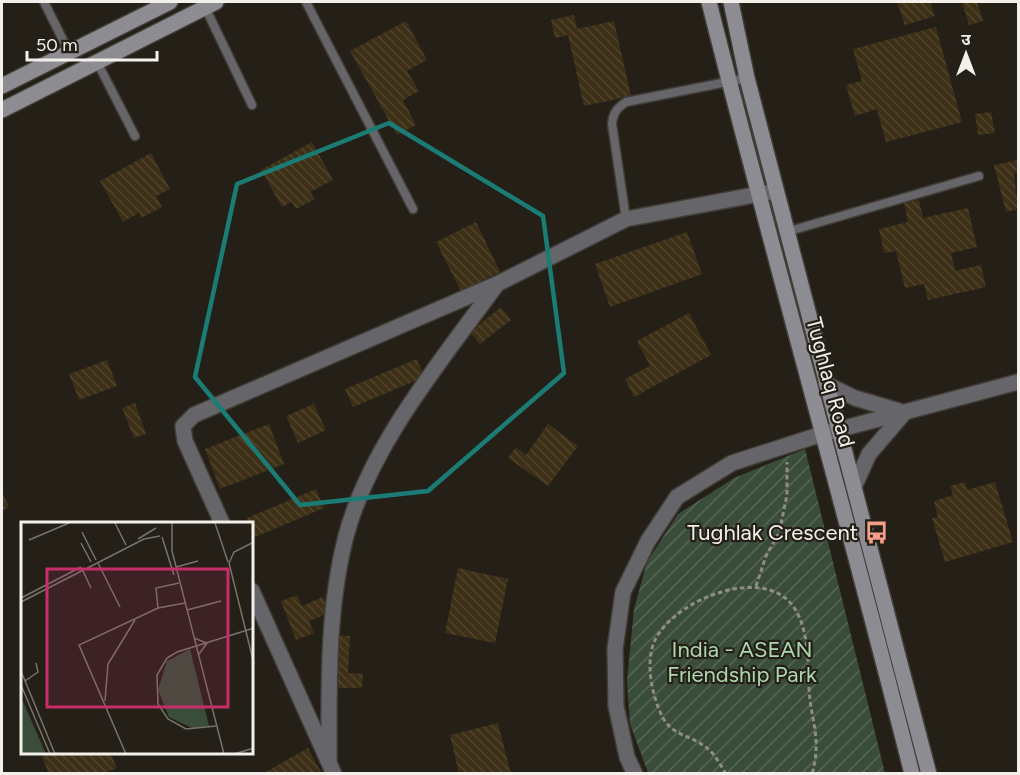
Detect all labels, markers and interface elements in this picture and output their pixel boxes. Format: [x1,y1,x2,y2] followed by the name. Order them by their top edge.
[27,24,158,62] scale bar
[936,24,996,84] north arrow
[961,30,971,49] text: उ
[36,34,78,56] text: 50 m
[800,314,861,450] street label: Tughlaq Road
[687,519,858,546] place label: Tughlak Crescent
[863,519,889,545] bus stop icon: Tughlak Crescent
[21,522,254,754] inset map
[667,636,817,688] park label: India - ASEAN Friendship Park

